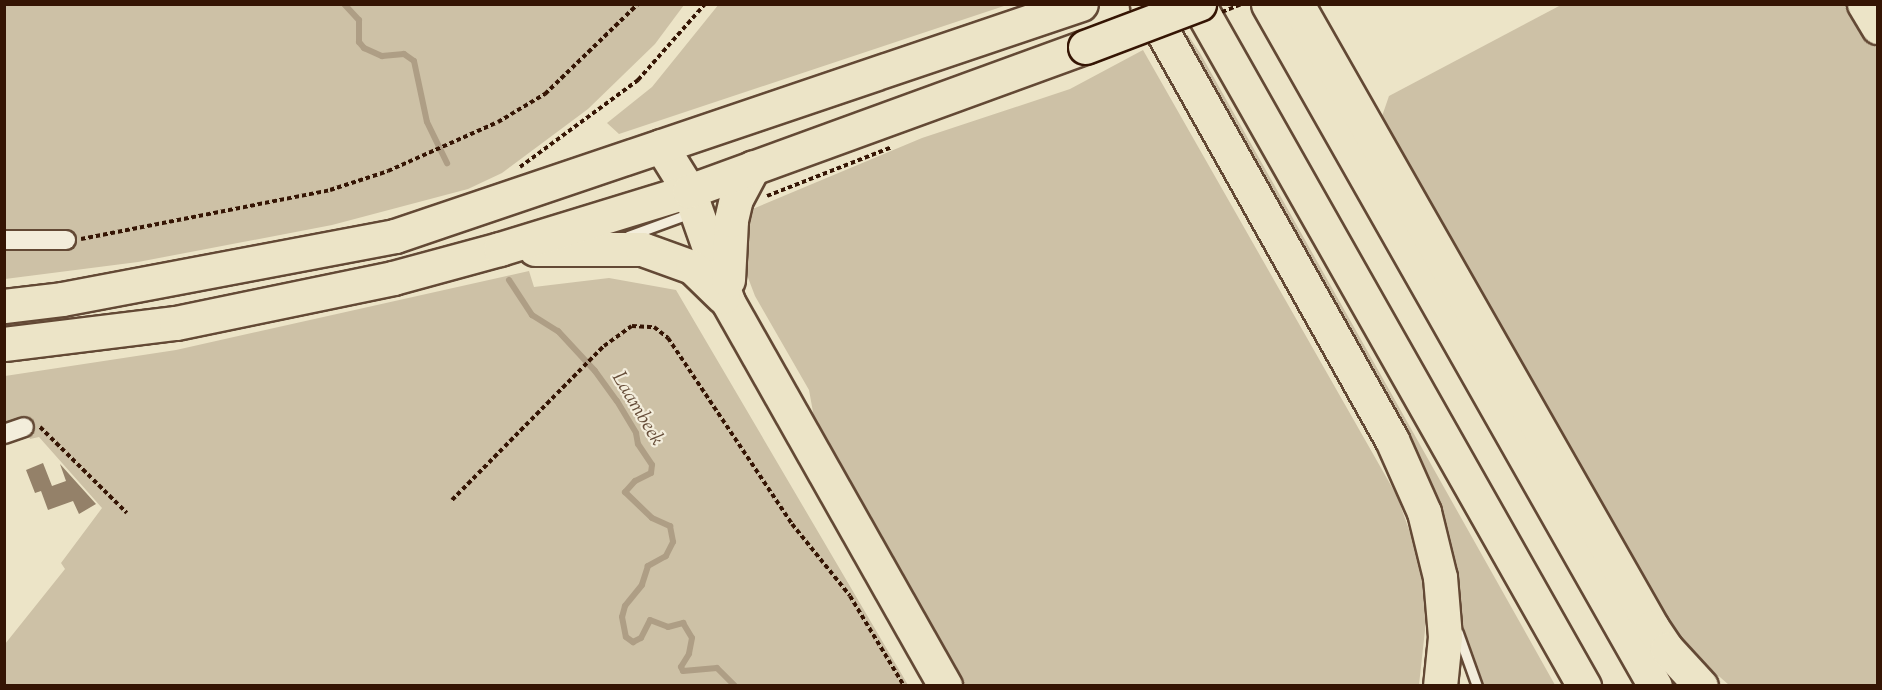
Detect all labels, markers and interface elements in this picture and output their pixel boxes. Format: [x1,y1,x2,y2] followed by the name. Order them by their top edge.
[606,368,668,450] water label: Laambeek

